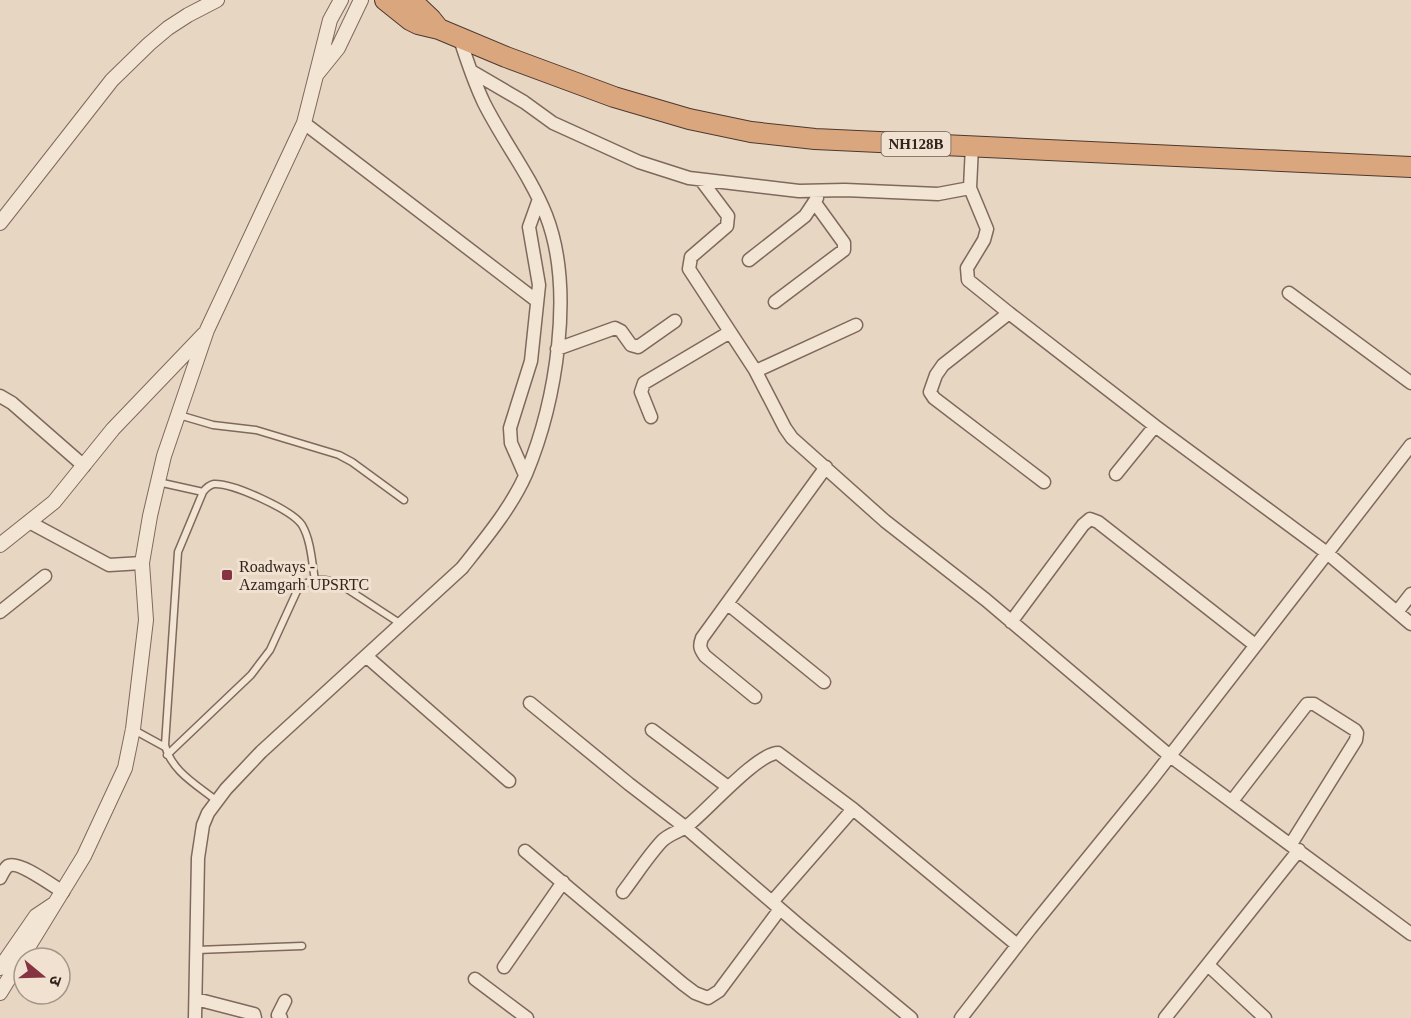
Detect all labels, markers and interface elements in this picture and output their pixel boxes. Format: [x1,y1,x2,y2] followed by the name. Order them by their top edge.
[882,132,950,156] road number: NH128B
[239,558,369,594] place label: Roadways - Azamgarh UPSRTC
[220,568,234,582] marker: Roadways - Azamgarh UPSRTC
[12,946,72,1006] north arrow
[46,974,65,989] text: उ

